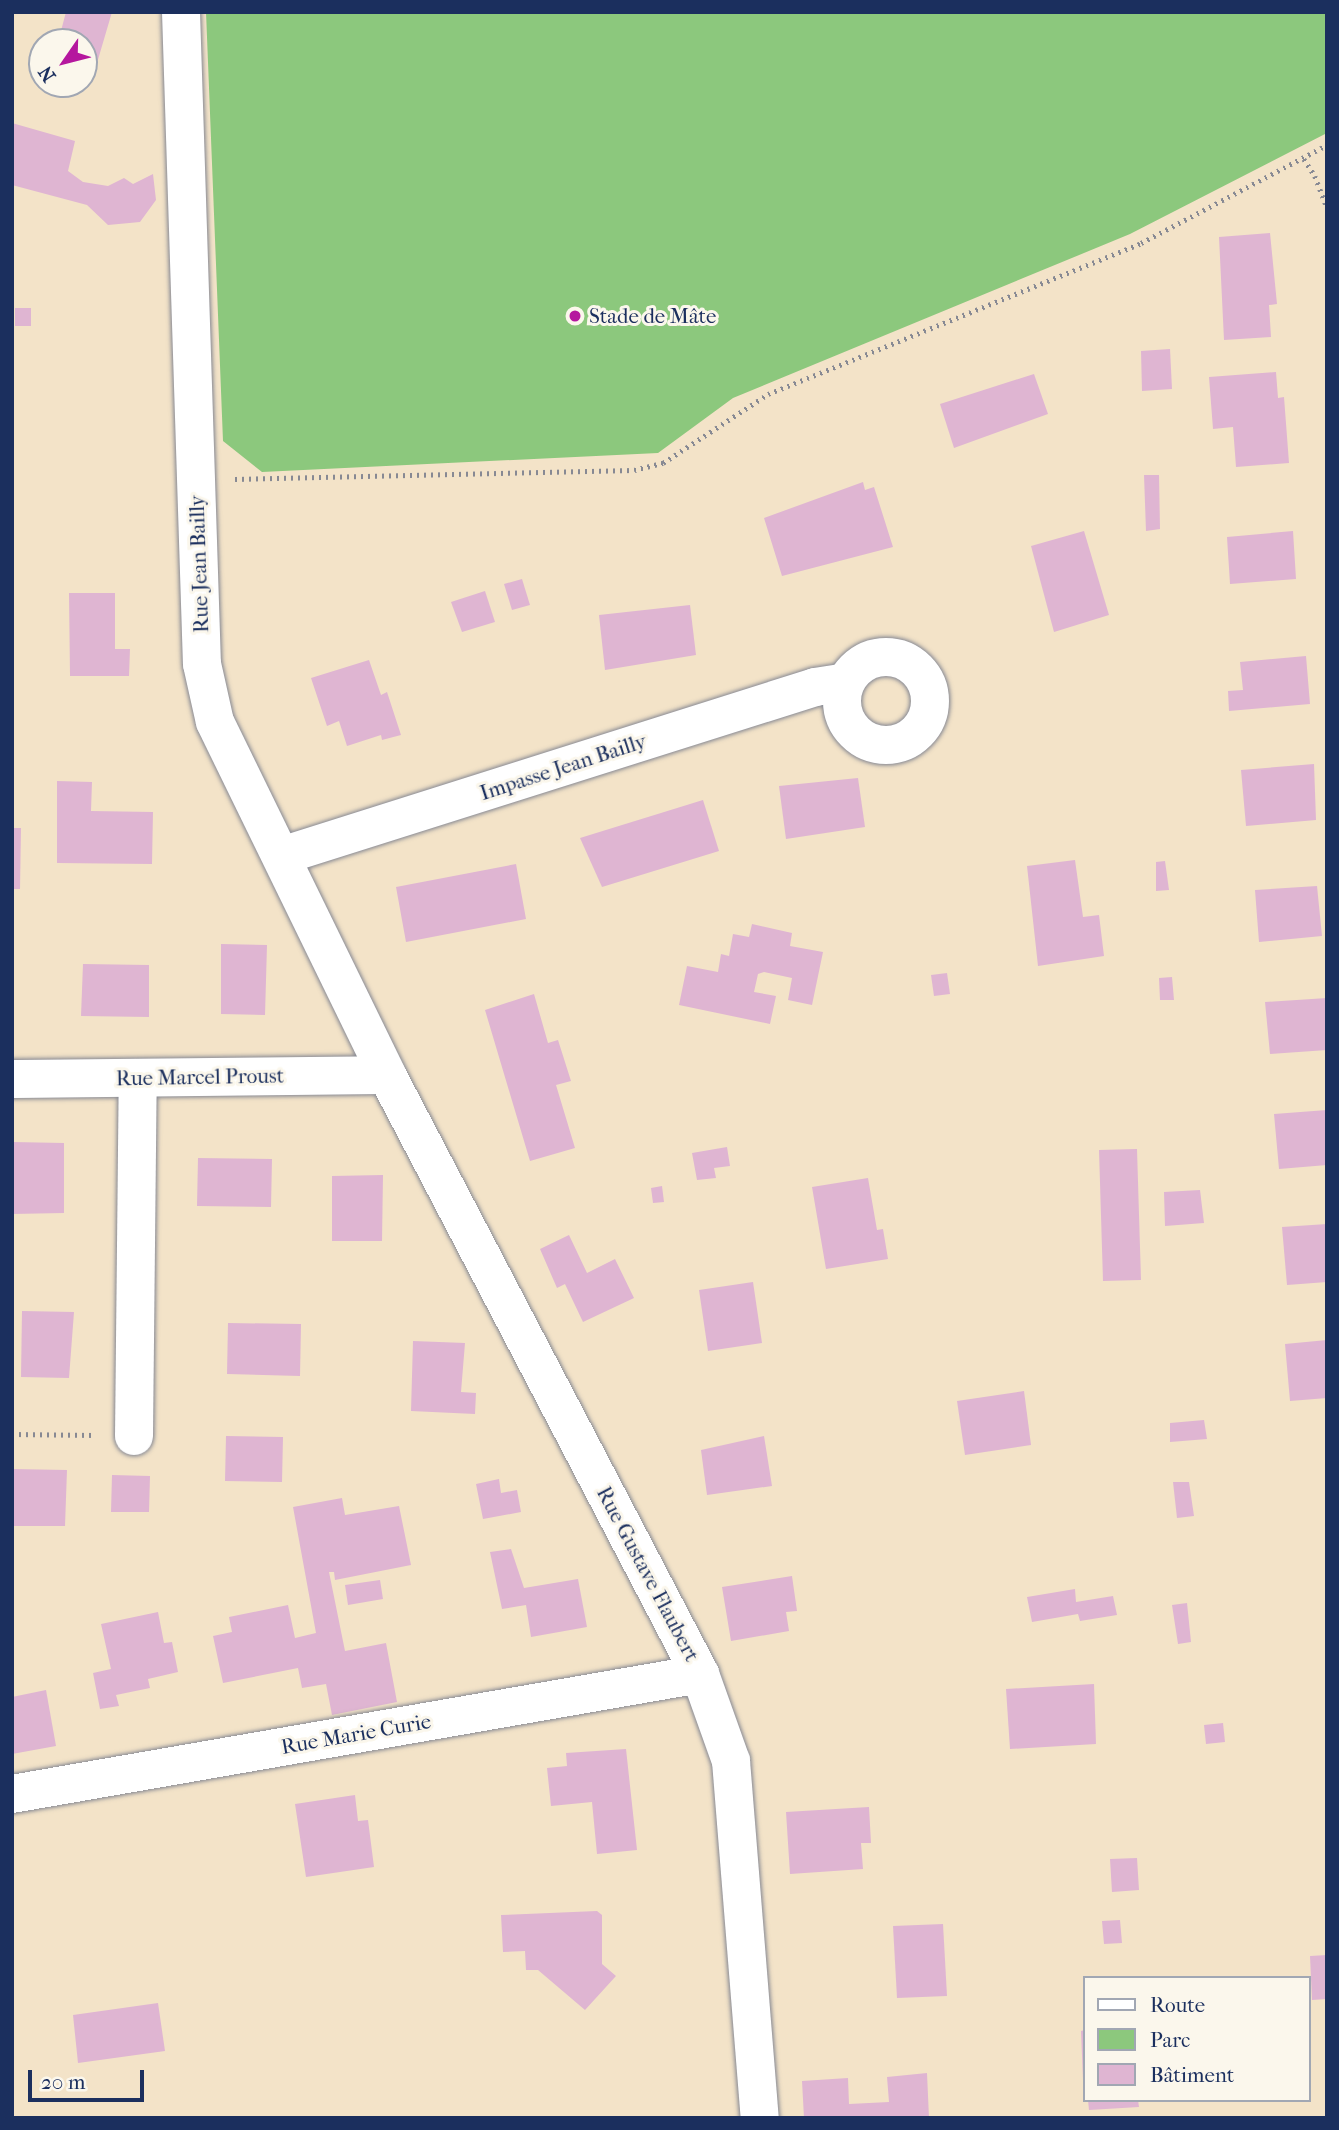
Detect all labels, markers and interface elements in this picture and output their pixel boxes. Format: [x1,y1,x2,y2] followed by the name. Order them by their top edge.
[28,28,98,98] north arrow
[34,62,61,86] text: N
[589,303,717,329] place label: Stade de Mâte
[567,308,583,324] marker: Stade de Mâte
[184,495,214,633] street label: Rue Jean Bailly
[477,728,649,806] street label: Impasse Jean Bailly
[116,1063,284,1091] street label: Rue Marcel Proust
[591,1482,705,1666] street label: Rue Gustave Flaubert
[279,1708,433,1760] street label: Rue Marie Curie
[1084,1976,1311,2102] legend
[1150,1993,1205,2017] text: Route
[1150,2028,1190,2052] text: Parc
[32,2056,147,2100] scale bar
[1150,2063,1234,2087] text: Bâtiment
[41,2070,85,2094] text: 20 m

